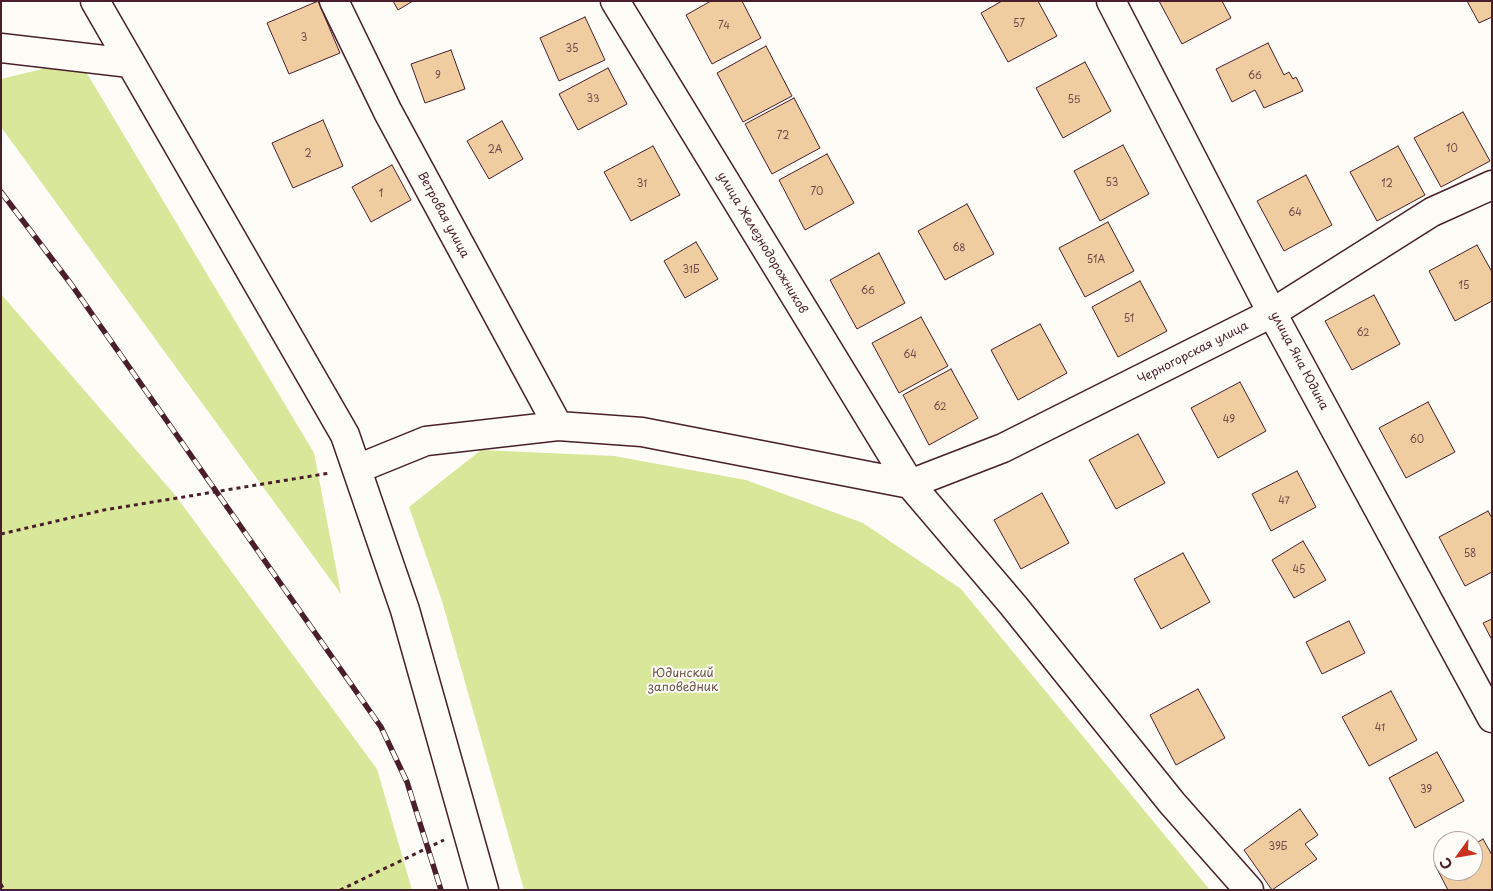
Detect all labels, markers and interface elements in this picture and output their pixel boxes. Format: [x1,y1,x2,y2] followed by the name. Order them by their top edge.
[1013,18,1025,30] house number: 57
[718,20,730,32] house number: 74
[301,32,307,44] house number: 3
[566,43,578,55] house number: 35
[435,70,441,82] house number: 9
[1248,70,1262,82] house number: 66
[586,93,600,105] house number: 33
[1068,94,1080,106] house number: 55
[777,130,789,142] house number: 72
[1446,143,1458,155] house number: 10
[488,144,502,156] house number: 2А
[304,148,312,160] house number: 2
[414,169,472,261] street label: Ветровая улица
[714,170,810,316] street label: улица Железнодорожников
[1106,177,1118,189] house number: 53
[637,178,647,190] house number: 31
[1381,178,1393,190] house number: 12
[811,186,823,198] house number: 70
[379,188,383,200] house number: 1
[1288,207,1302,219] house number: 64
[952,242,966,254] house number: 68
[1087,254,1105,266] house number: 51А
[683,264,699,276] house number: 31Б
[1459,280,1469,292] house number: 15
[861,285,875,297] house number: 66
[1267,309,1331,413] street label: улица Яна Юдина
[1124,313,1134,325] house number: 51
[1135,319,1251,387] street label: Черногорская улица
[1356,327,1370,339] house number: 62
[903,349,917,361] house number: 64
[933,401,947,413] house number: 62
[1223,414,1235,426] house number: 49
[1410,434,1424,446] house number: 60
[1278,495,1290,507] house number: 47
[1464,548,1476,560] house number: 58
[1293,564,1305,576] house number: 45
[648,667,718,695] park label: Юдинский заповедник
[1375,722,1385,734] house number: 41
[1420,784,1432,796] house number: 39
[1433,831,1483,881] north arrow
[1269,841,1287,853] house number: 39Б
[1434,854,1457,874] text: С

